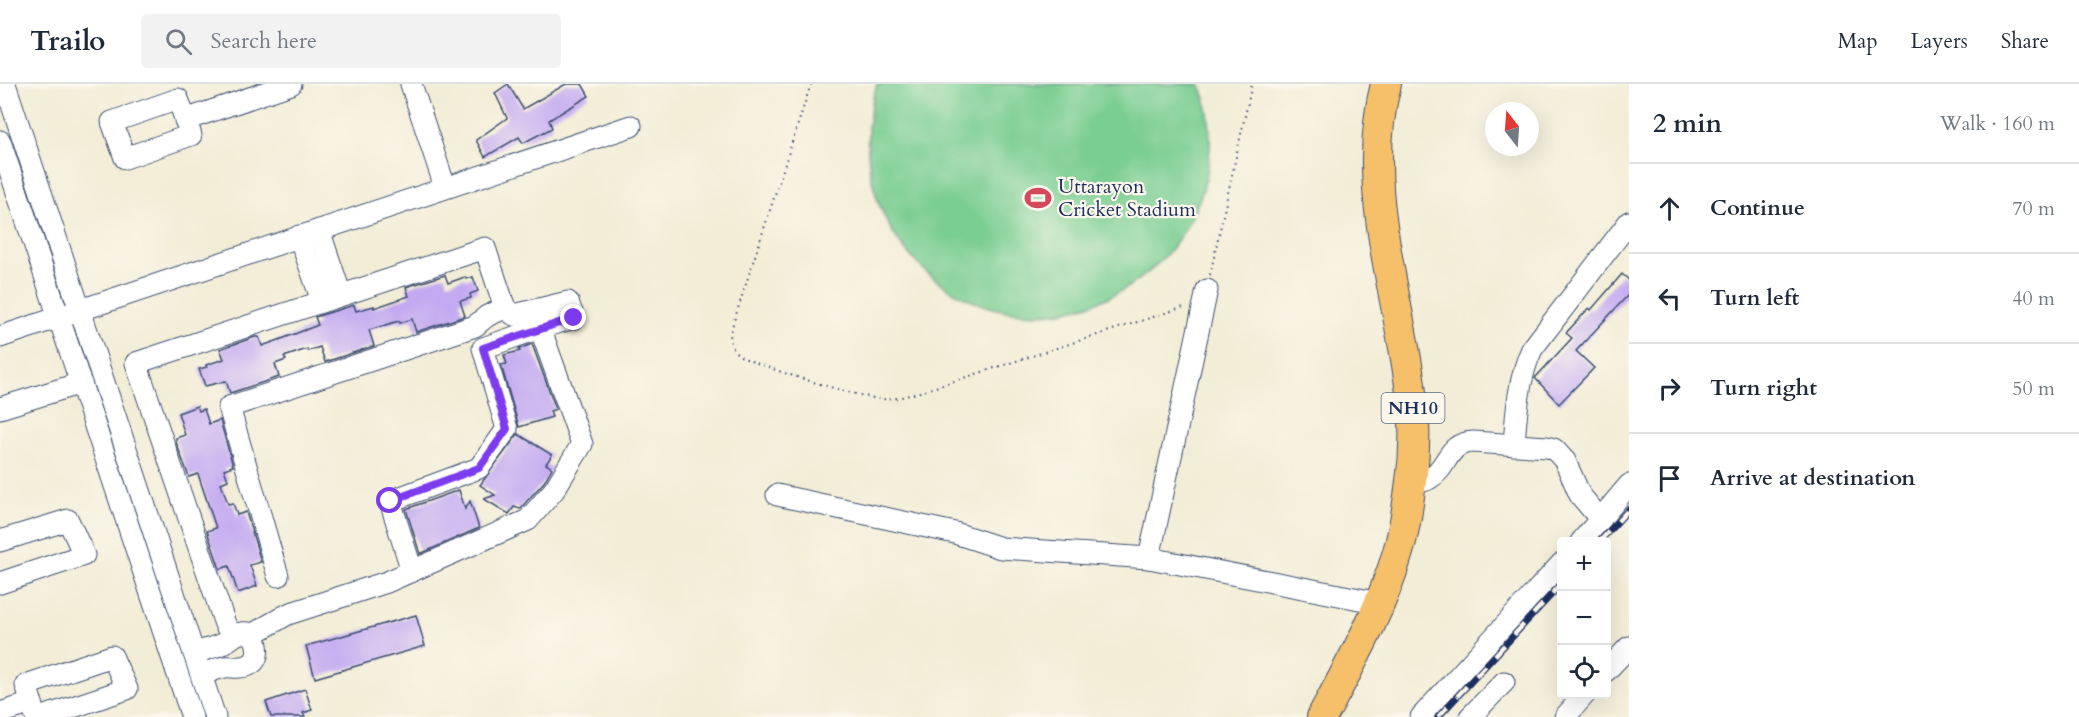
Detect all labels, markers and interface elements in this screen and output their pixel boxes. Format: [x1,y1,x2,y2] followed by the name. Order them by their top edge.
[141,14,561,68] search box
[30,22,105,60] text: Trailo
[162,25,195,58] icon: search
[210,26,317,56] text: Search here
[1838,27,1878,56] text: Map
[1911,27,1968,56] text: Layers
[2001,27,2049,56] text: Share
[1485,102,1539,156] north arrow
[1653,106,1722,141] text: 2 min
[1940,110,2055,137] text: Walk · 160 m
[1058,173,1196,223] place label: Uttarayon Cricket Stadium
[1023,183,1053,213] sports icon: Uttarayon Cricket Stadium
[1653,192,1686,225] icon: ahead
[1710,193,1805,223] text: Continue
[2012,195,2055,222] text: 70 m
[1653,282,1686,315] icon: left
[1710,283,1799,313] text: Turn left
[2012,285,2055,312] text: 40 m
[560,304,586,330] route end
[1653,372,1686,405] icon: right
[1710,373,1817,403] text: Turn right
[2012,375,2055,402] text: 50 m
[1382,393,1444,423] road number: NH10
[1653,462,1686,495] icon: arrive
[1710,463,1915,493] text: Arrive at destination
[376,487,402,513] route start
[1557,537,1611,699] map controls
[1557,537,1611,591] button: +
[1557,591,1611,645] button: −
[1557,645,1611,699] button: locate

